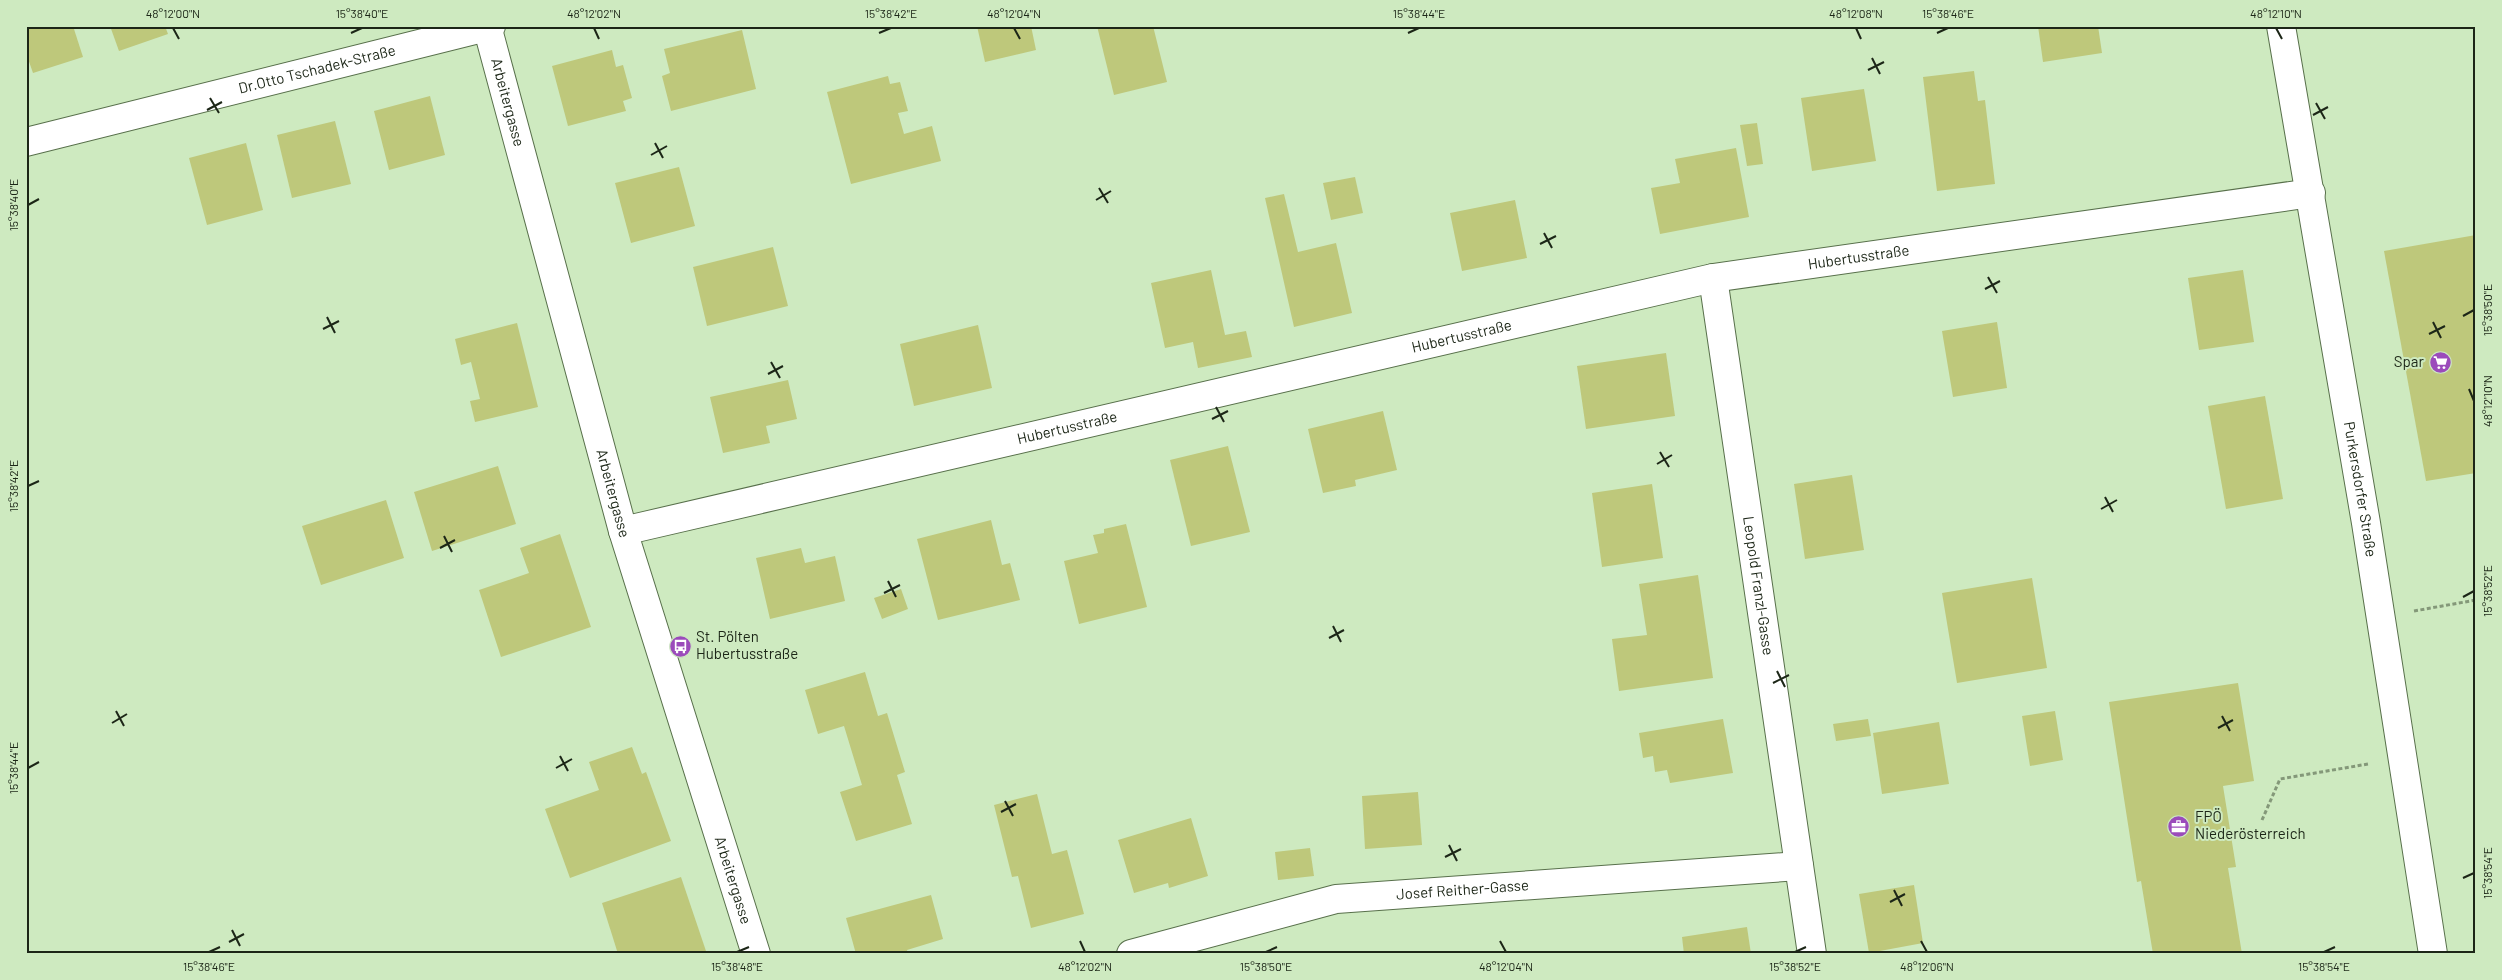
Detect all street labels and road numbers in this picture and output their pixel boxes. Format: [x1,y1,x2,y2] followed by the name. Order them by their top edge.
[236,40,397,97] street label: Dr.Otto Tschadek-Straße
[488,56,529,148] street label: Arbeitergasse
[1807,240,1910,272] street label: Hubertusstraße
[1410,315,1513,356] street label: Hubertusstraße
[1015,407,1119,447] street label: Hubertusstraße
[2341,420,2381,558] street label: Purkersdorfer Straße
[593,447,634,540] street label: Arbeitergasse
[1740,515,1778,656] street label: Leopold Franzl-Gasse
[712,834,756,926] street label: Arbeitergasse
[1395,875,1529,903] street label: Josef Reither-Gasse

